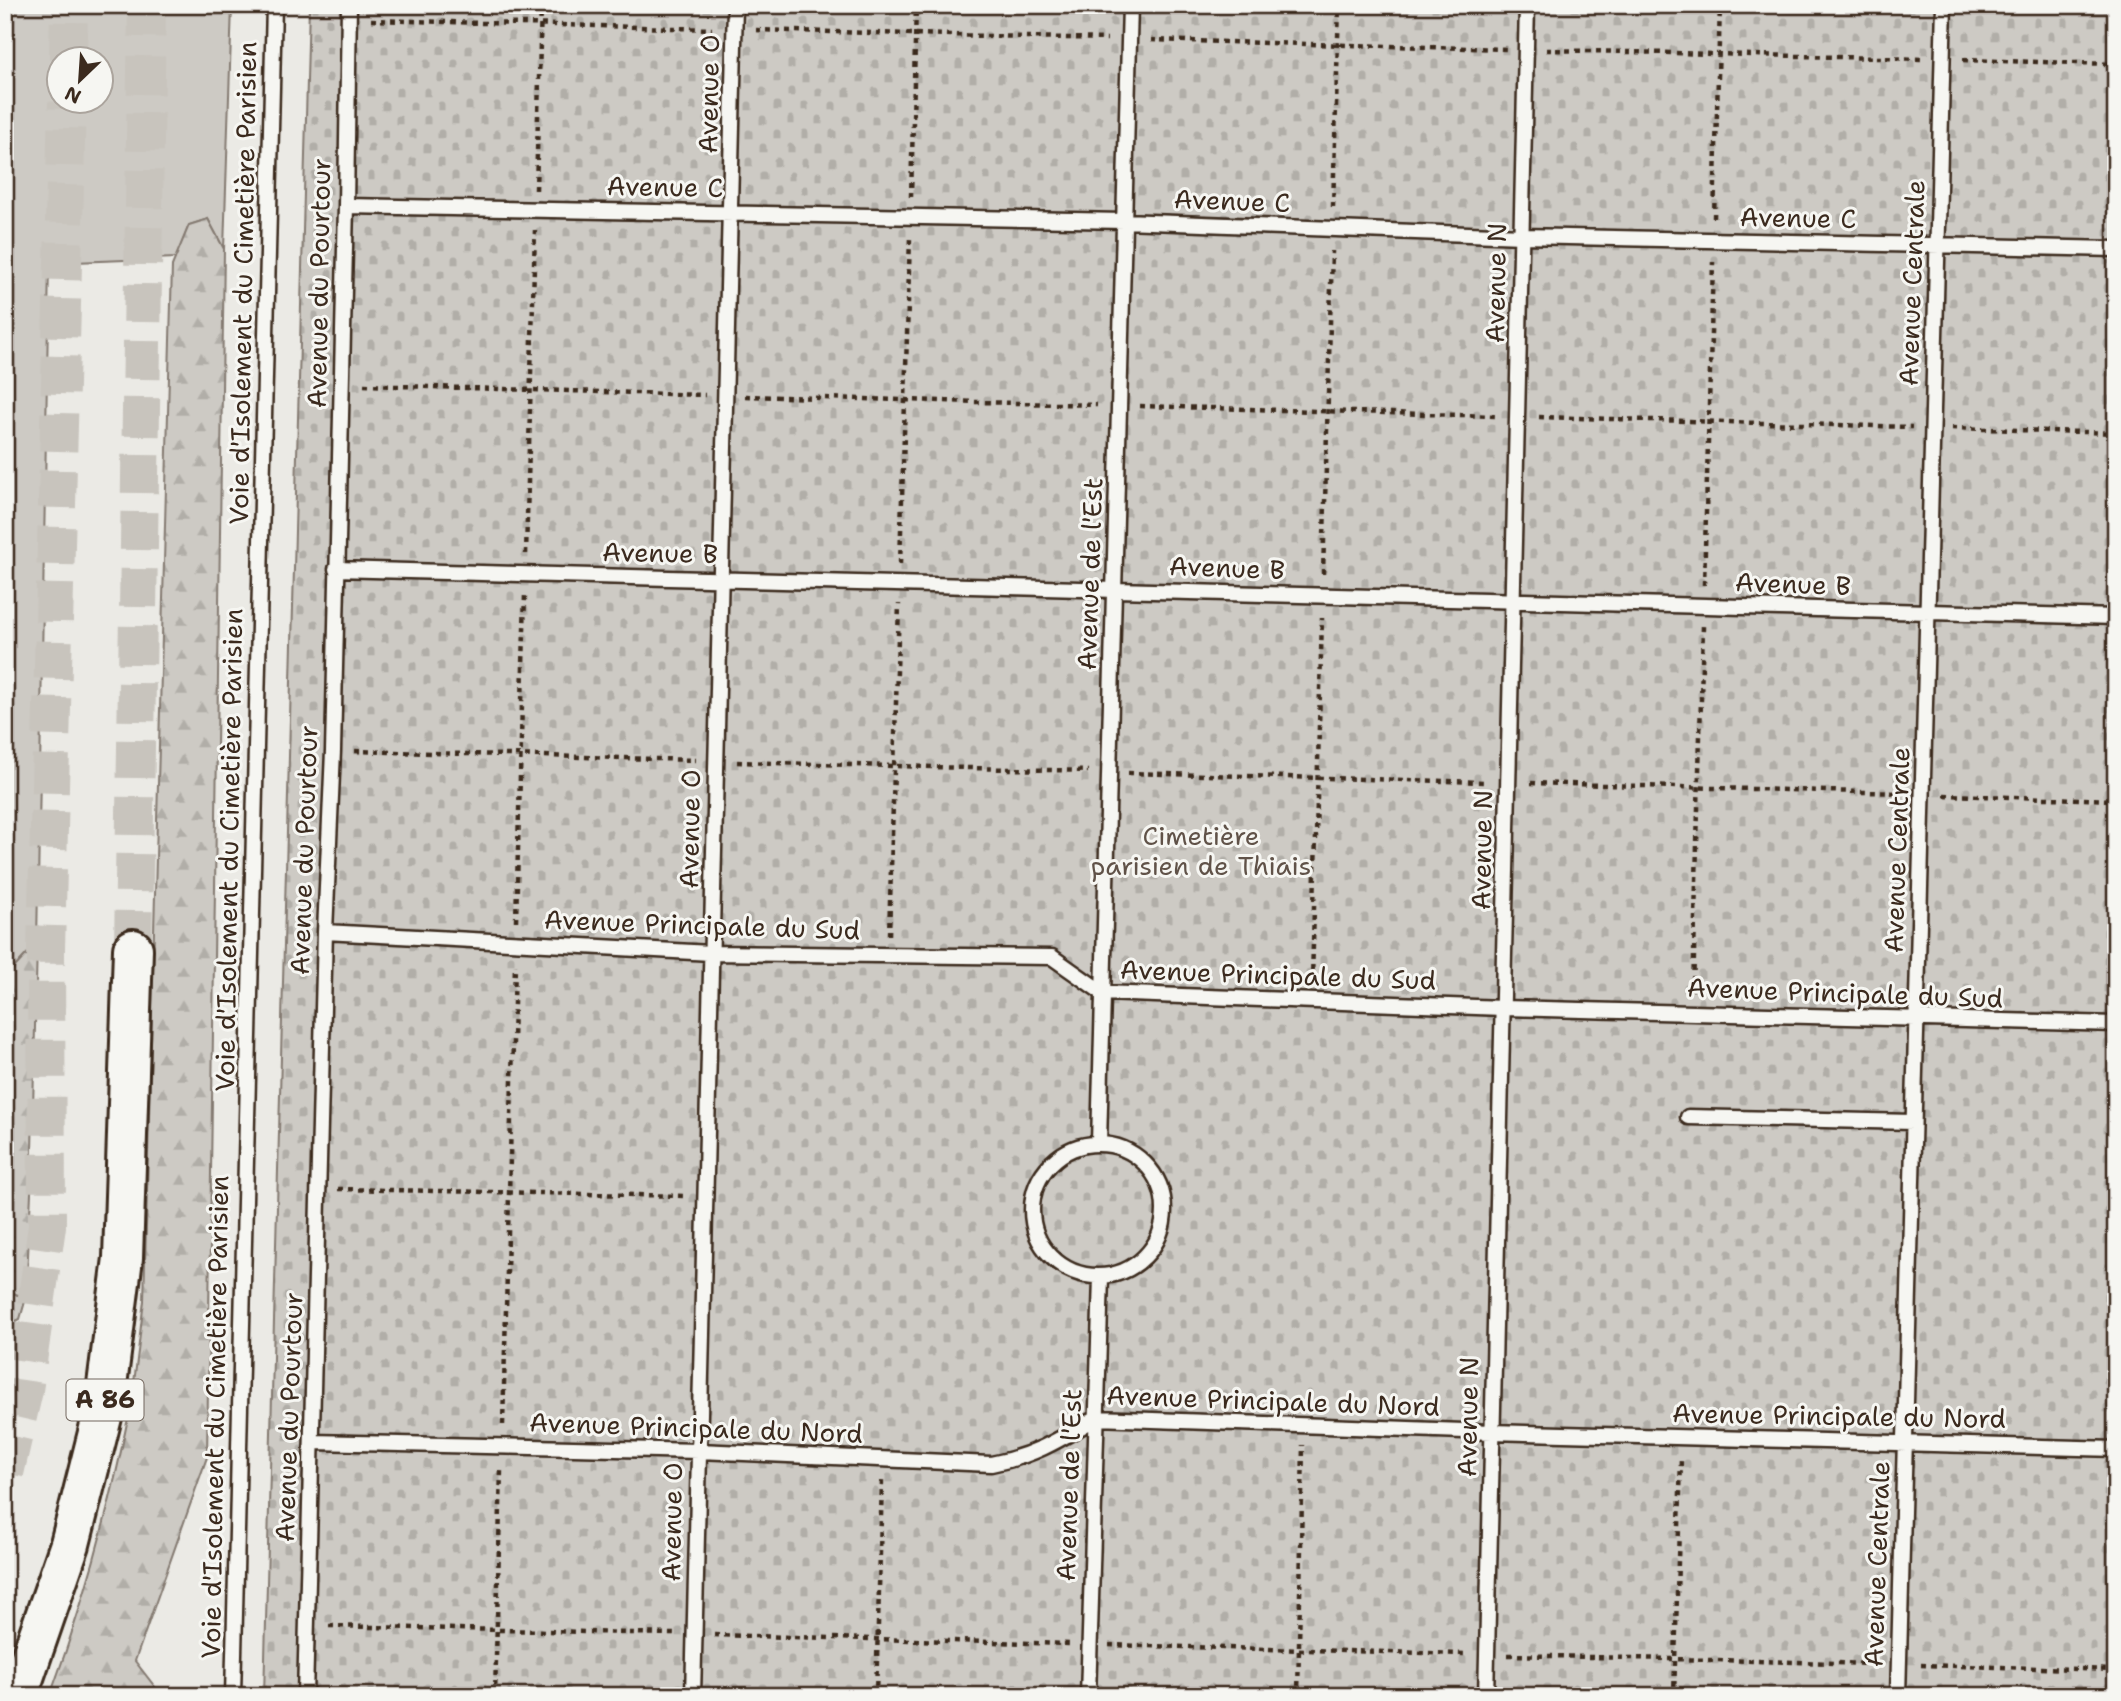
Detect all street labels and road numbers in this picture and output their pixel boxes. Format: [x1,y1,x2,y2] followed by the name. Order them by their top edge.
[690,34,727,154] street label: Avenue O
[221,41,264,525] street label: Voie d'Isolement du Cimetière Parisien
[299,158,338,408] street label: Avenue du Pourtour
[606,168,724,205] street label: Avenue C
[1890,179,1933,387] street label: Avenue Centrale
[1173,181,1291,220] street label: Avenue C
[1739,199,1857,236] street label: Avenue C
[1477,223,1514,343] street label: Avenue N
[1069,477,1110,671] street label: Avenue de l'Est
[602,534,718,571] street label: Avenue B
[1169,548,1286,587] street label: Avenue B
[1735,564,1852,603] street label: Avenue B
[207,608,250,1092] street label: Voie d'Isolement du Cimetière Parisien
[282,724,325,976] street label: Avenue du Pourtour
[1875,746,1918,954] street label: Avenue Centrale
[671,769,708,889] street label: Avenue O
[1463,790,1500,910] street label: Avenue N
[543,901,861,948] street label: Avenue Principale du Sud
[1119,951,1437,998] street label: Avenue Principale du Sud
[1686,969,2004,1016] street label: Avenue Principale du Sud
[193,1175,236,1659] street label: Voie d'Isolement du Cimetière Parisien
[267,1291,310,1543] street label: Avenue du Pourtour
[1449,1357,1486,1477] street label: Avenue N
[1106,1377,1440,1424] street label: Avenue Principale du Nord
[66,1380,144,1420] road number: A 86
[1048,1388,1089,1582] street label: Avenue de l'Est
[1672,1395,2006,1436] street label: Avenue Principale du Nord
[529,1404,863,1451] street label: Avenue Principale du Nord
[1855,1460,1898,1668] street label: Avenue Centrale
[653,1462,690,1582] street label: Avenue O

